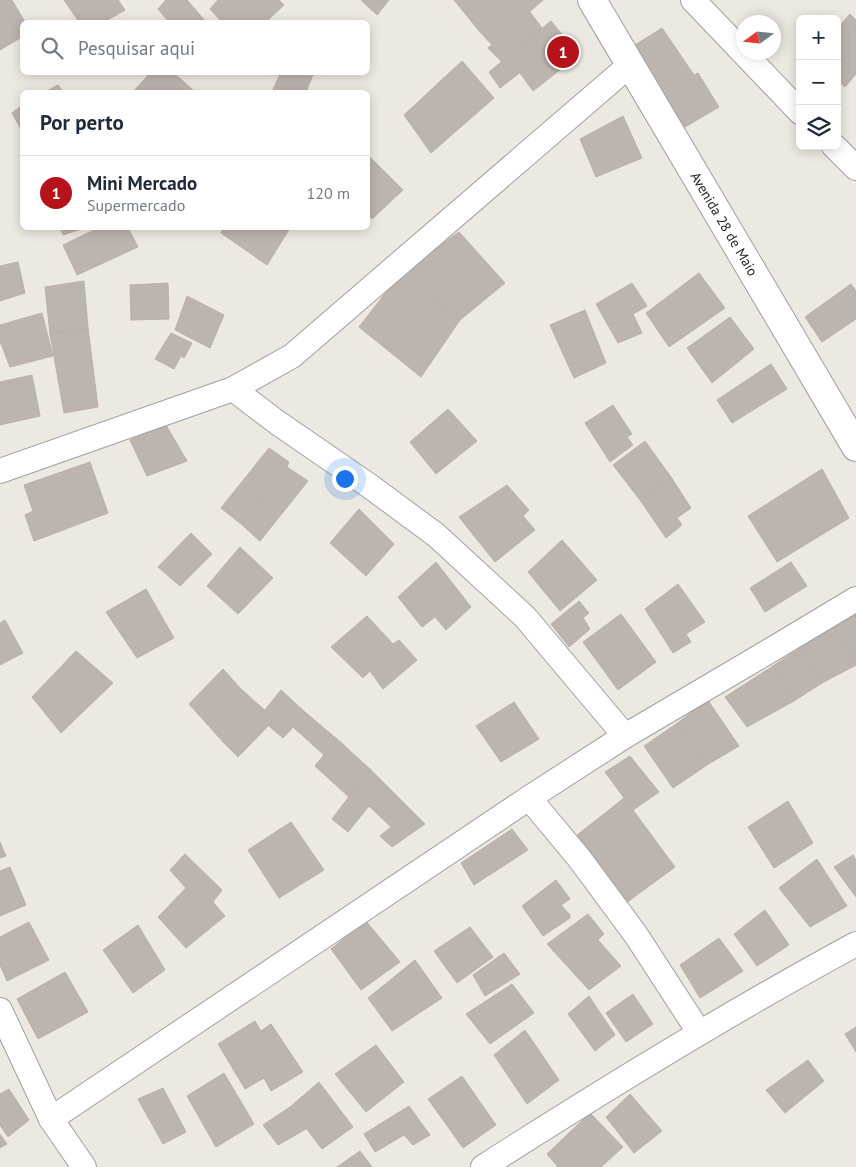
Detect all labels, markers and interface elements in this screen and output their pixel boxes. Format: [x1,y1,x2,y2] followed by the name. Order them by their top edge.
[736,15,781,60] north arrow
[796,15,841,150] map controls
[796,15,841,60] button: +
[20,20,370,75] search box
[547,33,579,71] pin: 1
[38,34,66,62] icon: search
[78,36,195,60] text: Pesquisar aqui
[796,60,841,105] button: −
[796,105,841,150] button: layers
[40,109,124,136] text: Por perto
[686,169,762,279] street label: Avenida 28 de Maio
[87,171,197,195] text: Mini Mercado
[51,183,61,203] text: 1
[307,183,350,203] text: 120 m
[87,195,185,215] text: Supermercado
[332,466,358,492] your location

